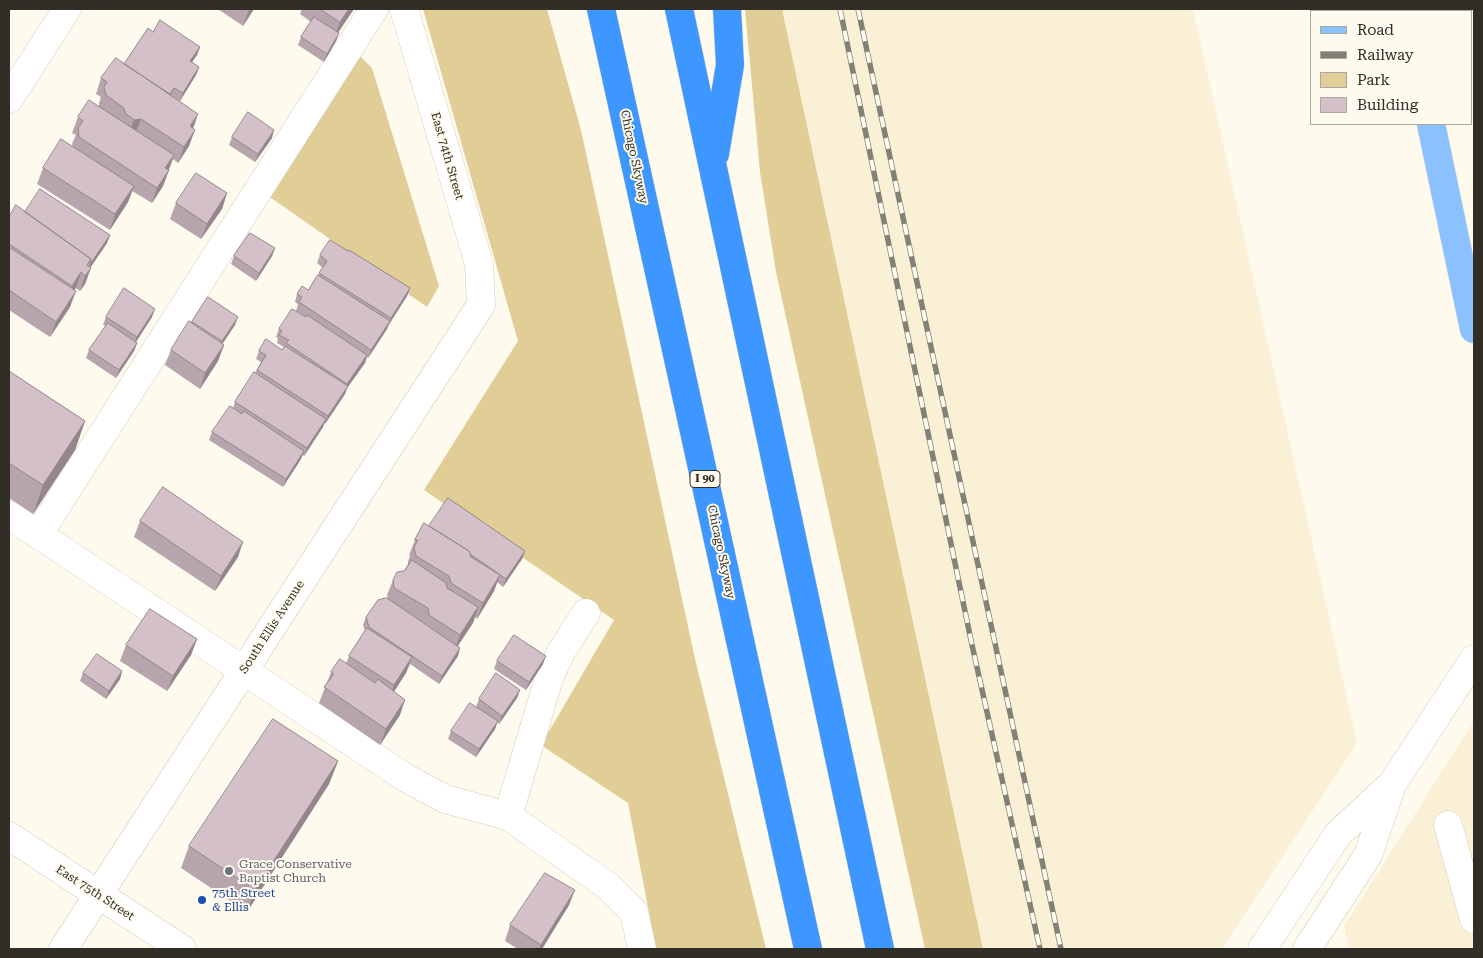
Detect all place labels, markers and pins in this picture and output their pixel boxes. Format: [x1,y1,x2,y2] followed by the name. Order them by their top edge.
[239,857,352,885] place label: Grace Conservative Baptist Church
[223,865,235,877] marker: Grace Conservative Baptist Church
[212,886,275,914] place label: 75th Street & Ellis
[196,894,208,906] marker: 75th Street & Ellis

